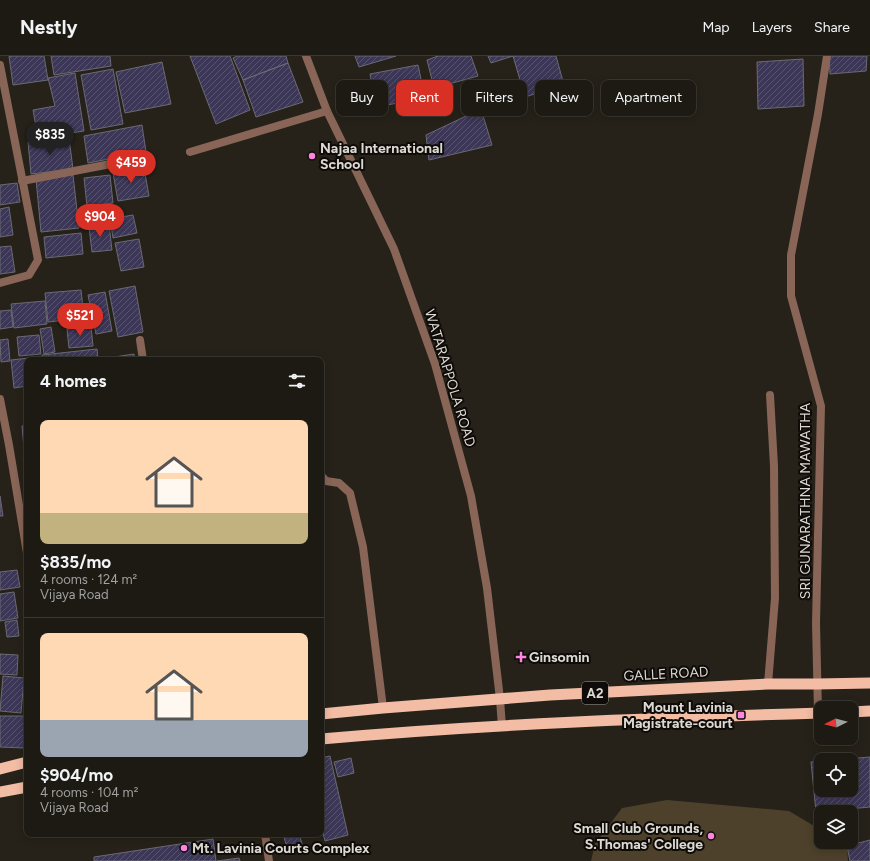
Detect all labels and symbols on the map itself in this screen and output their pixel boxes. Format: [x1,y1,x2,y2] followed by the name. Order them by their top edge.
[26,122,74,156] pin: $835
[320,140,443,173] place label: Najaa International School
[107,150,155,184] pin: $459
[307,151,317,161] marker: Najaa International School
[76,204,124,238] pin: $904
[56,303,104,337] pin: $521
[421,307,479,449] street label: WATARAPPOLA ROAD
[797,402,814,599] street label: SRI GUNARATHNA MAWATHA
[529,649,590,666] place label: Ginsomin
[516,652,526,662] marker: Ginsomin
[623,663,709,685] street label: GALLE ROAD
[582,682,608,704] road number: A2
[623,699,733,732] place label: Mount Lavinia Magistrate-court
[814,701,858,745] north arrow
[736,710,746,720] marker: Mount Lavinia Magistrate-court
[573,820,703,853] place label: Small Club Grounds, S.Thomas' College
[706,831,716,841] marker: Small Club Grounds, S.Thomas' College
[192,840,370,857] place label: Mt. Lavinia Courts Complex
[179,843,189,853] marker: Mt. Lavinia Courts Complex

